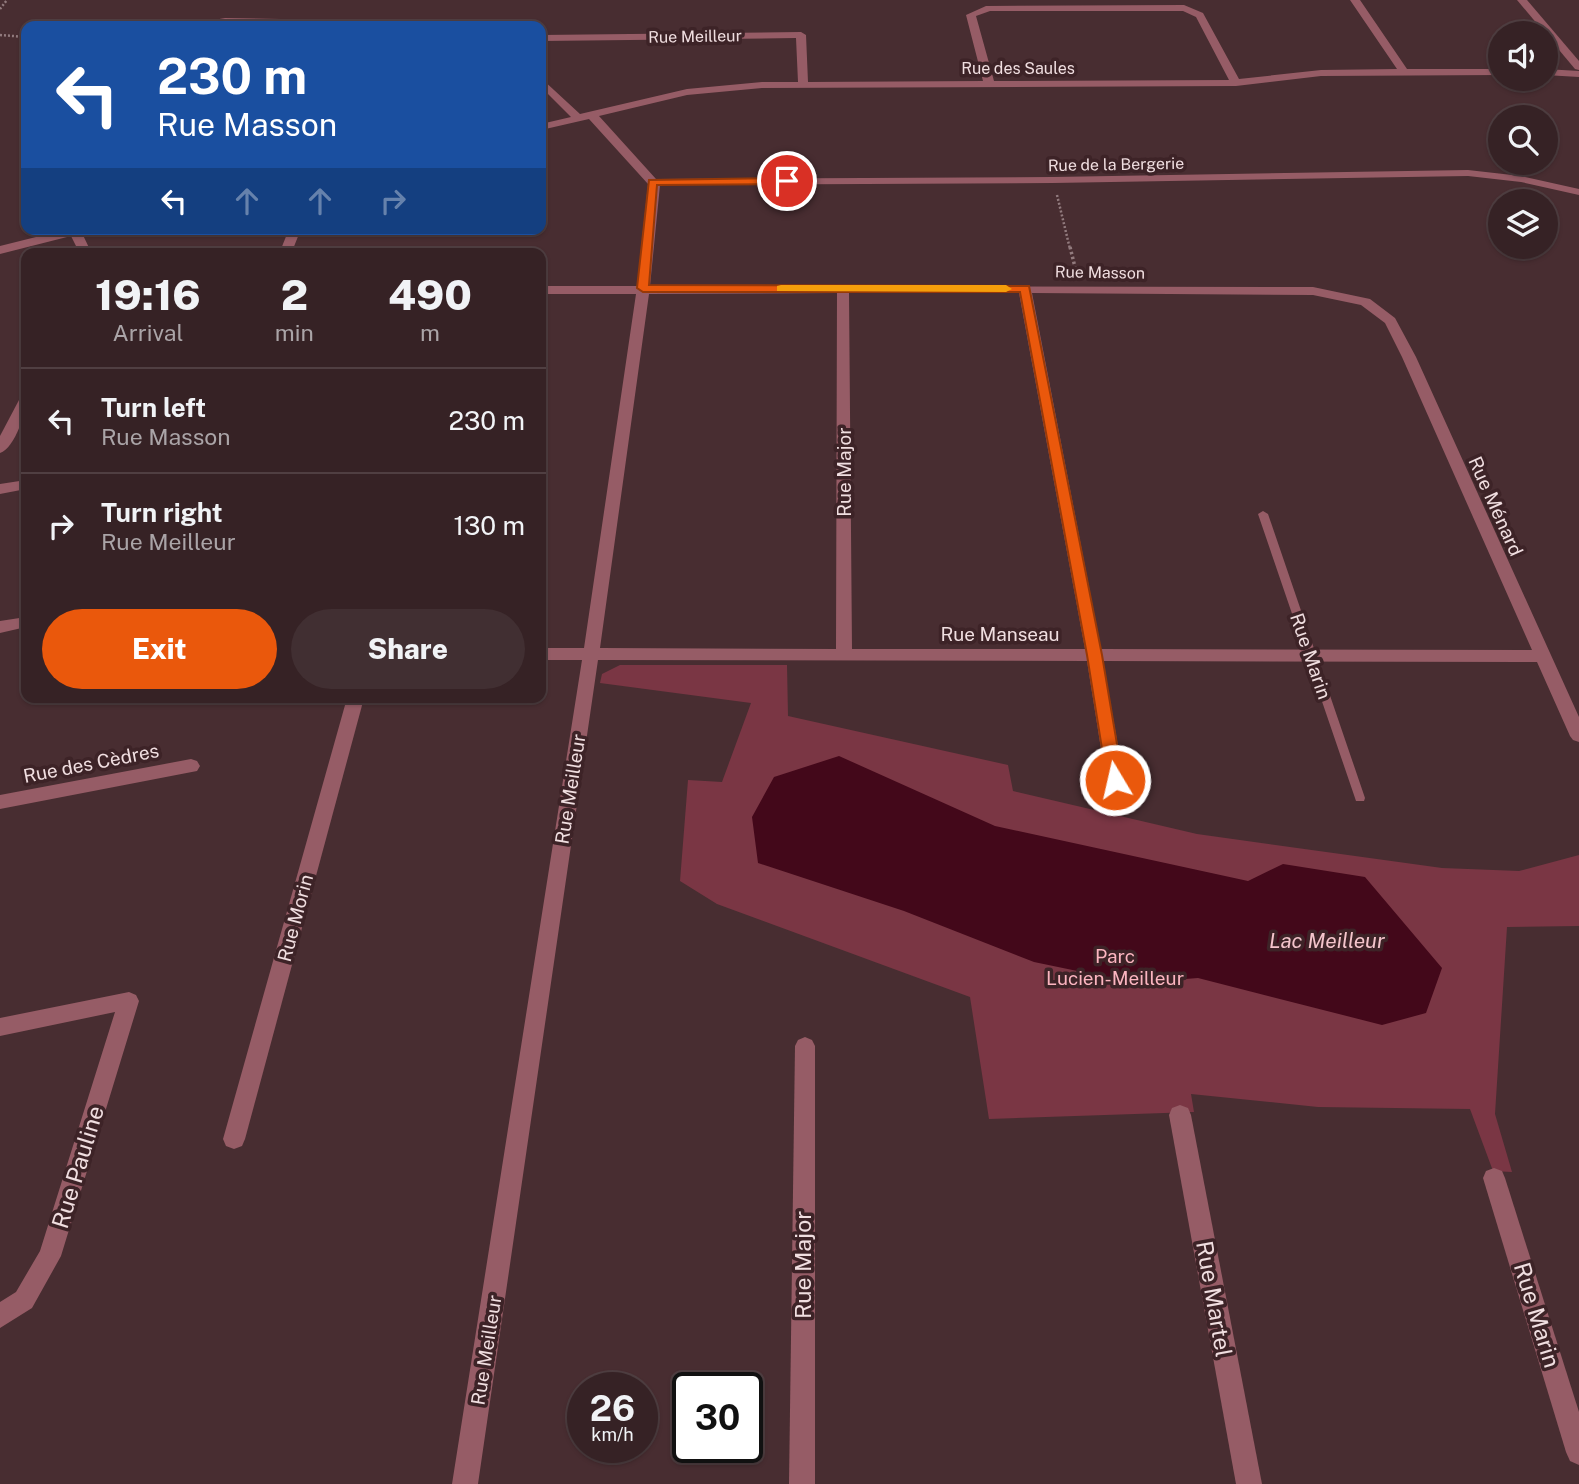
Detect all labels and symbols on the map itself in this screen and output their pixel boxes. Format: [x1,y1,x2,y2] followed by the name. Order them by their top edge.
[648,26,742,47] street label: Rue Meilleur
[961,59,1075,78] street label: Rue des Saules
[757,151,817,211] pin
[1048,154,1184,175] street label: Rue de la Bergerie
[1055,262,1145,283] street label: Rue Masson
[833,427,855,517] street label: Rue Major
[1464,453,1528,559] street label: Rue Ménard
[1286,610,1336,702] street label: Rue Marin
[941,623,1059,645] street label: Rue Manseau
[550,732,590,846] street label: Rue Meilleur
[21,739,161,787] street label: Rue des Cèdres
[1078,743,1152,817] position arrow
[273,872,317,964] street label: Rue Morin
[1269,928,1386,953] water label: Lac Meilleur
[1046,945,1184,989] park label: Parc Lucien-Meilleur
[46,1102,109,1231] street label: Rue Pauline
[789,1211,816,1319] street label: Rue Major
[1191,1239,1238,1359] street label: Rue Martel
[1509,1259,1566,1371] street label: Rue Marin
[466,1293,506,1407] street label: Rue Meilleur
[672,1372,763,1463] speed limit sign: 30

